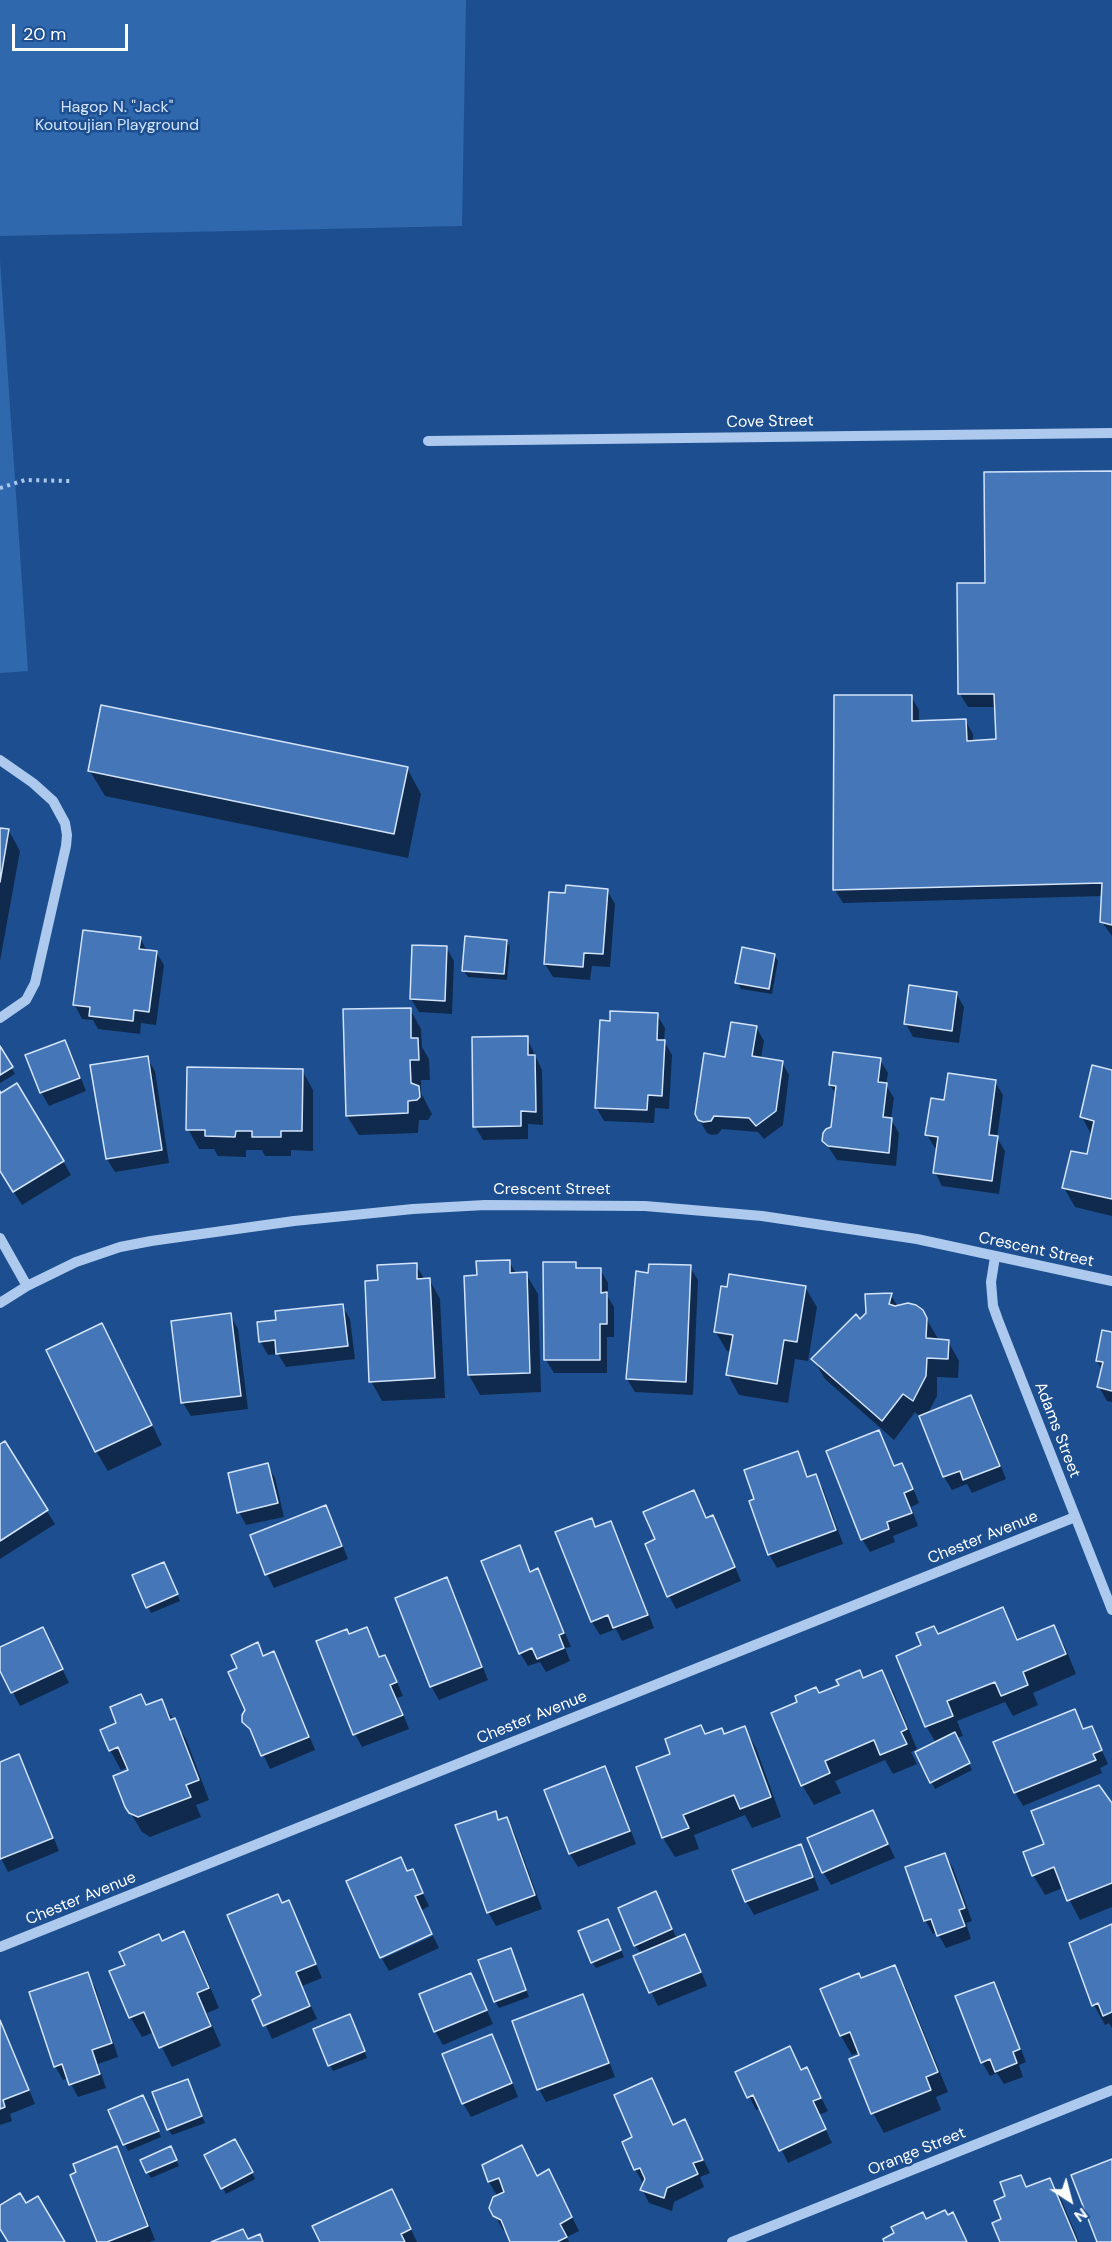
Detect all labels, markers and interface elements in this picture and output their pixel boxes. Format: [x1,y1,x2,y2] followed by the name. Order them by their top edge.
[15,12,130,50] scale bar
[23,22,66,46] text: 20 m
[35,98,199,136] park label: Hagop N. "Jack" Koutoujian Playground
[726,412,814,432] street label: Cove Street
[493,1180,611,1200] street label: Crescent Street
[977,1228,1095,1272] street label: Crescent Street
[1030,1379,1084,1481] street label: Adams Street
[925,1507,1041,1569] street label: Chester Avenue
[474,1687,590,1749] street label: Chester Avenue
[23,1868,139,1930] street label: Chester Avenue
[865,2124,969,2180] street label: Orange Street
[1040,2170,1100,2230] north arrow
[1070,2203,1092,2227] text: N

